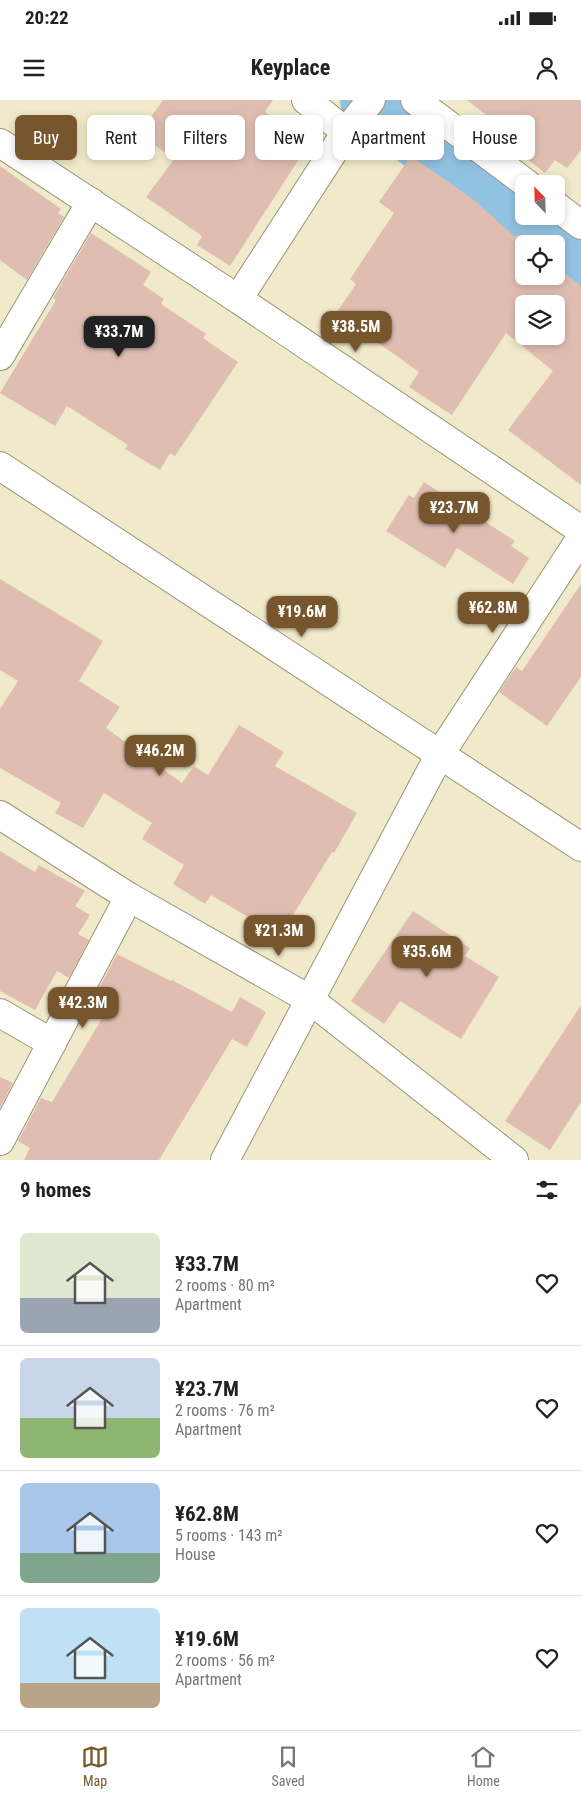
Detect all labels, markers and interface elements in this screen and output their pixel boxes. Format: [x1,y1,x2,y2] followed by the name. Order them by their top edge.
[25,6,69,29] text: 20:22
[20,54,48,82] icon: menu
[533,54,561,82] icon: person
[251,55,330,80] text: Keyplace
[15,115,77,160] chip: Buy
[87,115,155,160] chip: Rent
[165,115,245,160] chip: Filters
[255,115,323,160] chip: New
[333,115,444,160] chip: Apartment
[454,115,535,160] chip: House
[515,175,565,225] north arrow
[515,175,565,345] map controls
[515,235,565,285] button: locate
[515,295,565,345] button: layers
[315,310,397,353] pin: ¥38.5M
[78,316,160,358] pin: ¥33.7M
[332,317,380,336] text: ¥38.5M
[95,322,143,341] text: ¥33.7M
[413,492,495,534] pin: ¥23.7M
[430,498,478,517] text: ¥23.7M
[452,592,534,634] pin: ¥62.8M
[261,596,343,638] pin: ¥19.6M
[469,598,517,617] text: ¥62.8M
[278,602,326,621] text: ¥19.6M
[119,734,201,777] pin: ¥46.2M
[136,741,184,760] text: ¥46.2M
[238,914,320,957] pin: ¥21.3M
[255,921,303,940] text: ¥21.3M
[386,936,468,978] pin: ¥35.6M
[403,942,451,961] text: ¥35.6M
[42,986,124,1029] pin: ¥42.3M
[59,993,107,1012] text: ¥42.3M
[533,1176,561,1204] icon: filters
[20,1178,91,1202] text: 9 homes
[175,1252,239,1276] text: ¥33.7M
[60,1253,120,1313] icon: home
[533,1269,561,1297] icon: heart
[175,1276,275,1295] text: 2 rooms · 80 m²
[175,1295,242,1314] text: Apartment
[175,1377,239,1401] text: ¥23.7M
[60,1378,120,1438] icon: home
[533,1394,561,1422] icon: heart
[175,1401,275,1420] text: 2 rooms · 76 m²
[175,1420,242,1439] text: Apartment
[175,1502,239,1526] text: ¥62.8M
[60,1503,120,1563] icon: home
[533,1519,561,1547] icon: heart
[175,1526,283,1545] text: 5 rooms · 143 m²
[175,1545,215,1564] text: House
[175,1627,239,1651] text: ¥19.6M
[60,1628,120,1688] icon: home
[533,1644,561,1672] icon: heart
[175,1651,275,1670] text: 2 rooms · 56 m²
[175,1670,242,1689] text: Apartment
[81,1743,109,1789] tab: Map
[271,1743,305,1789] tab: Saved
[467,1743,500,1789] tab: Home

